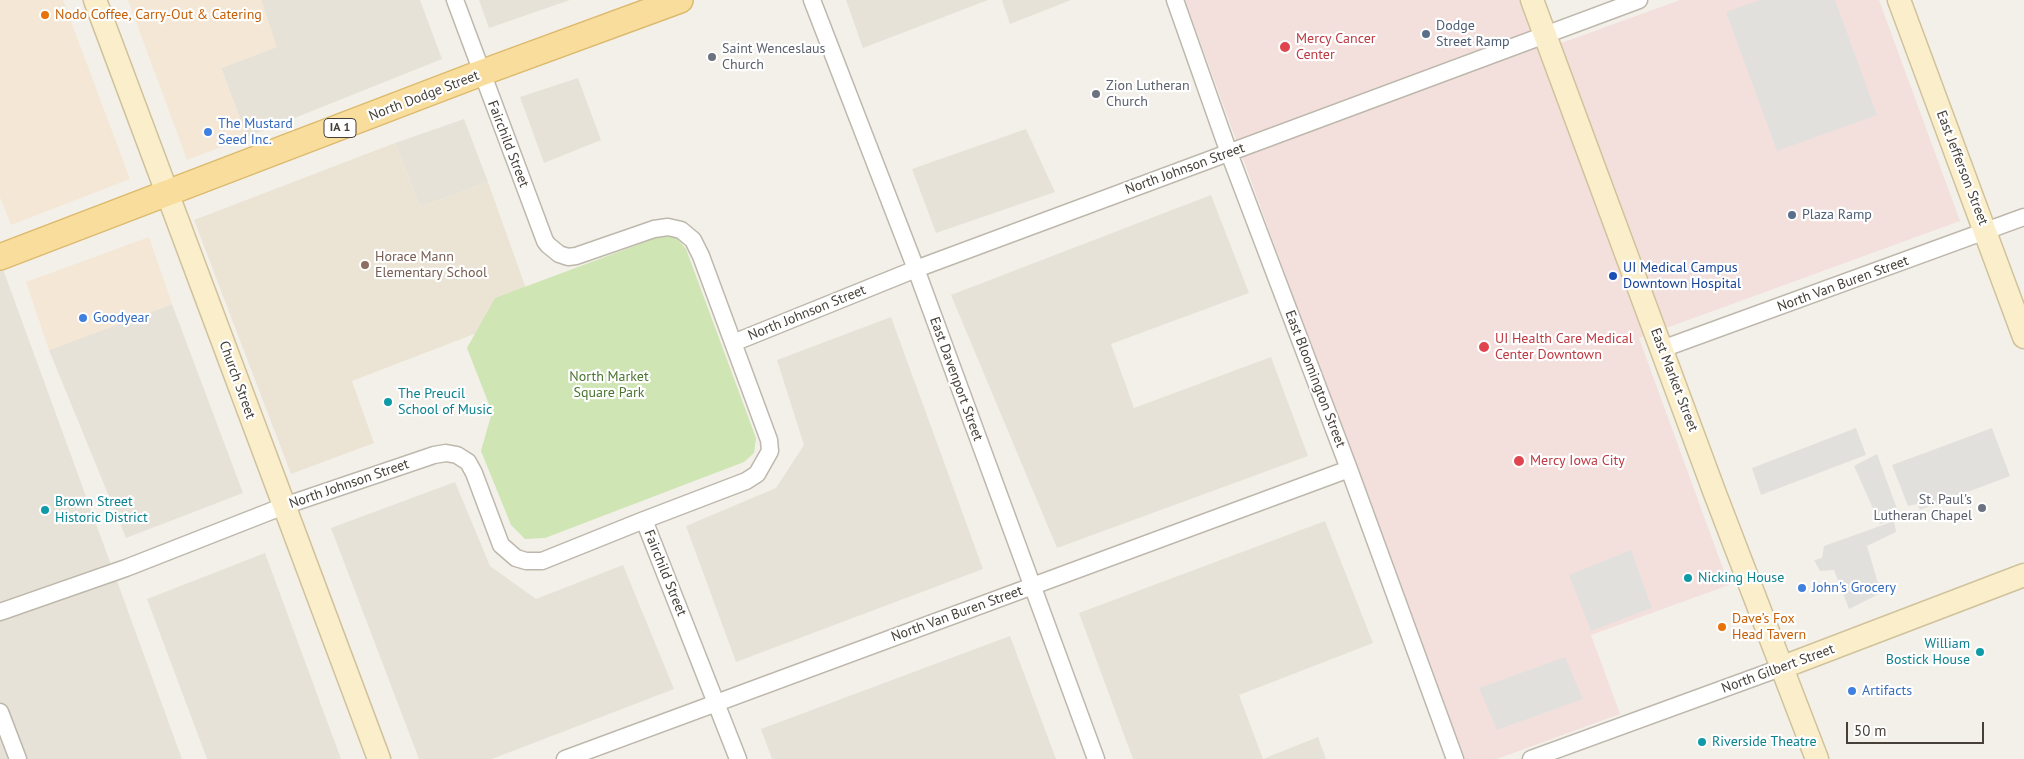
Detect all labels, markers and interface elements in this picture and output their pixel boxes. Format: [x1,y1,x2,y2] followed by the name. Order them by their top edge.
[55,7,262,23] place label: Nodo Coffee, Carry-Out & Catering
[39,9,51,21] marker: Nodo Coffee, Carry-Out & Catering
[1436,18,1510,50] place label: Dodge Street Ramp
[1420,28,1432,40] marker: Dodge Street Ramp
[1296,31,1376,64] place label: Mercy Cancer Center
[1278,40,1292,54] marker: Mercy Cancer Center
[722,41,826,74] place label: Saint Wenceslaus Church
[706,51,718,63] marker: Saint Wenceslaus Church
[367,67,481,125] street label: North Dodge Street
[1106,78,1190,110] place label: Zion Lutheran Church
[1090,88,1102,100] marker: Zion Lutheran Church
[484,98,532,190] street label: Fairchild Street
[1932,108,1992,228] street label: East Jefferson Street
[218,116,293,148] place label: The Mustard Seed Inc.
[324,119,356,138] road number: IA 1
[202,126,214,138] marker: The Mustard Seed Inc.
[1123,140,1247,198] street label: North Johnson Street
[1802,207,1872,223] place label: Plaza Ramp
[1786,209,1798,221] marker: Plaza Ramp
[375,249,487,282] place label: Horace Mann Elementary School
[1775,252,1911,316] street label: North Van Buren Street
[359,259,371,271] marker: Horace Mann Elementary School
[1623,260,1741,292] place label: UI Medical Campus Downtown Hospital
[1607,270,1619,282] marker: UI Medical Campus Downtown Hospital
[746,282,868,344] street label: North Johnson Street
[1281,308,1349,450] street label: East Bloomington Street
[93,310,149,326] place label: Goodyear
[77,312,89,324] marker: Goodyear
[926,315,986,443] street label: East Davenport Street
[1647,326,1701,434] street label: East Market Street
[1495,331,1633,364] place label: UI Health Care Medical Center Downtown
[215,339,259,421] street label: Church Street
[1477,340,1491,354] marker: UI Health Care Medical Center Downtown
[569,369,649,402] park label: North Market Square Park
[398,386,492,418] place label: The Preucil School of Music
[382,396,394,408] marker: The Preucil School of Music
[1530,453,1625,469] place label: Mercy Iowa City
[1512,454,1526,468] marker: Mercy Iowa City
[287,456,411,512] street label: North Johnson Street
[1874,492,1972,524] place label: St. Paul's Lutheran Chapel
[55,494,148,526] place label: Brown Street Historic District
[1976,502,1988,514] marker: St. Paul's Lutheran Chapel
[39,504,51,516] marker: Brown Street Historic District
[640,527,690,619] street label: Fairchild Street
[1698,570,1784,586] place label: Nicking House
[1682,572,1694,584] marker: Nicking House
[1812,580,1896,596] place label: John's Grocery
[889,582,1025,646] street label: North Van Buren Street
[1796,582,1808,594] marker: John's Grocery
[1732,611,1806,644] place label: Dave’s Fox Head Tavern
[1716,621,1728,633] marker: Dave’s Fox Head Tavern
[1886,636,1970,669] place label: William Bostick House
[1719,641,1837,697] street label: North Gilbert Street
[1974,646,1986,658] marker: William Bostick House
[1862,683,1912,699] place label: Artifacts
[1846,685,1858,697] marker: Artifacts
[1849,712,1986,744] scale bar
[1854,721,1887,740] text: 50 m
[1712,734,1817,750] place label: Riverside Theatre
[1696,736,1708,748] marker: Riverside Theatre

